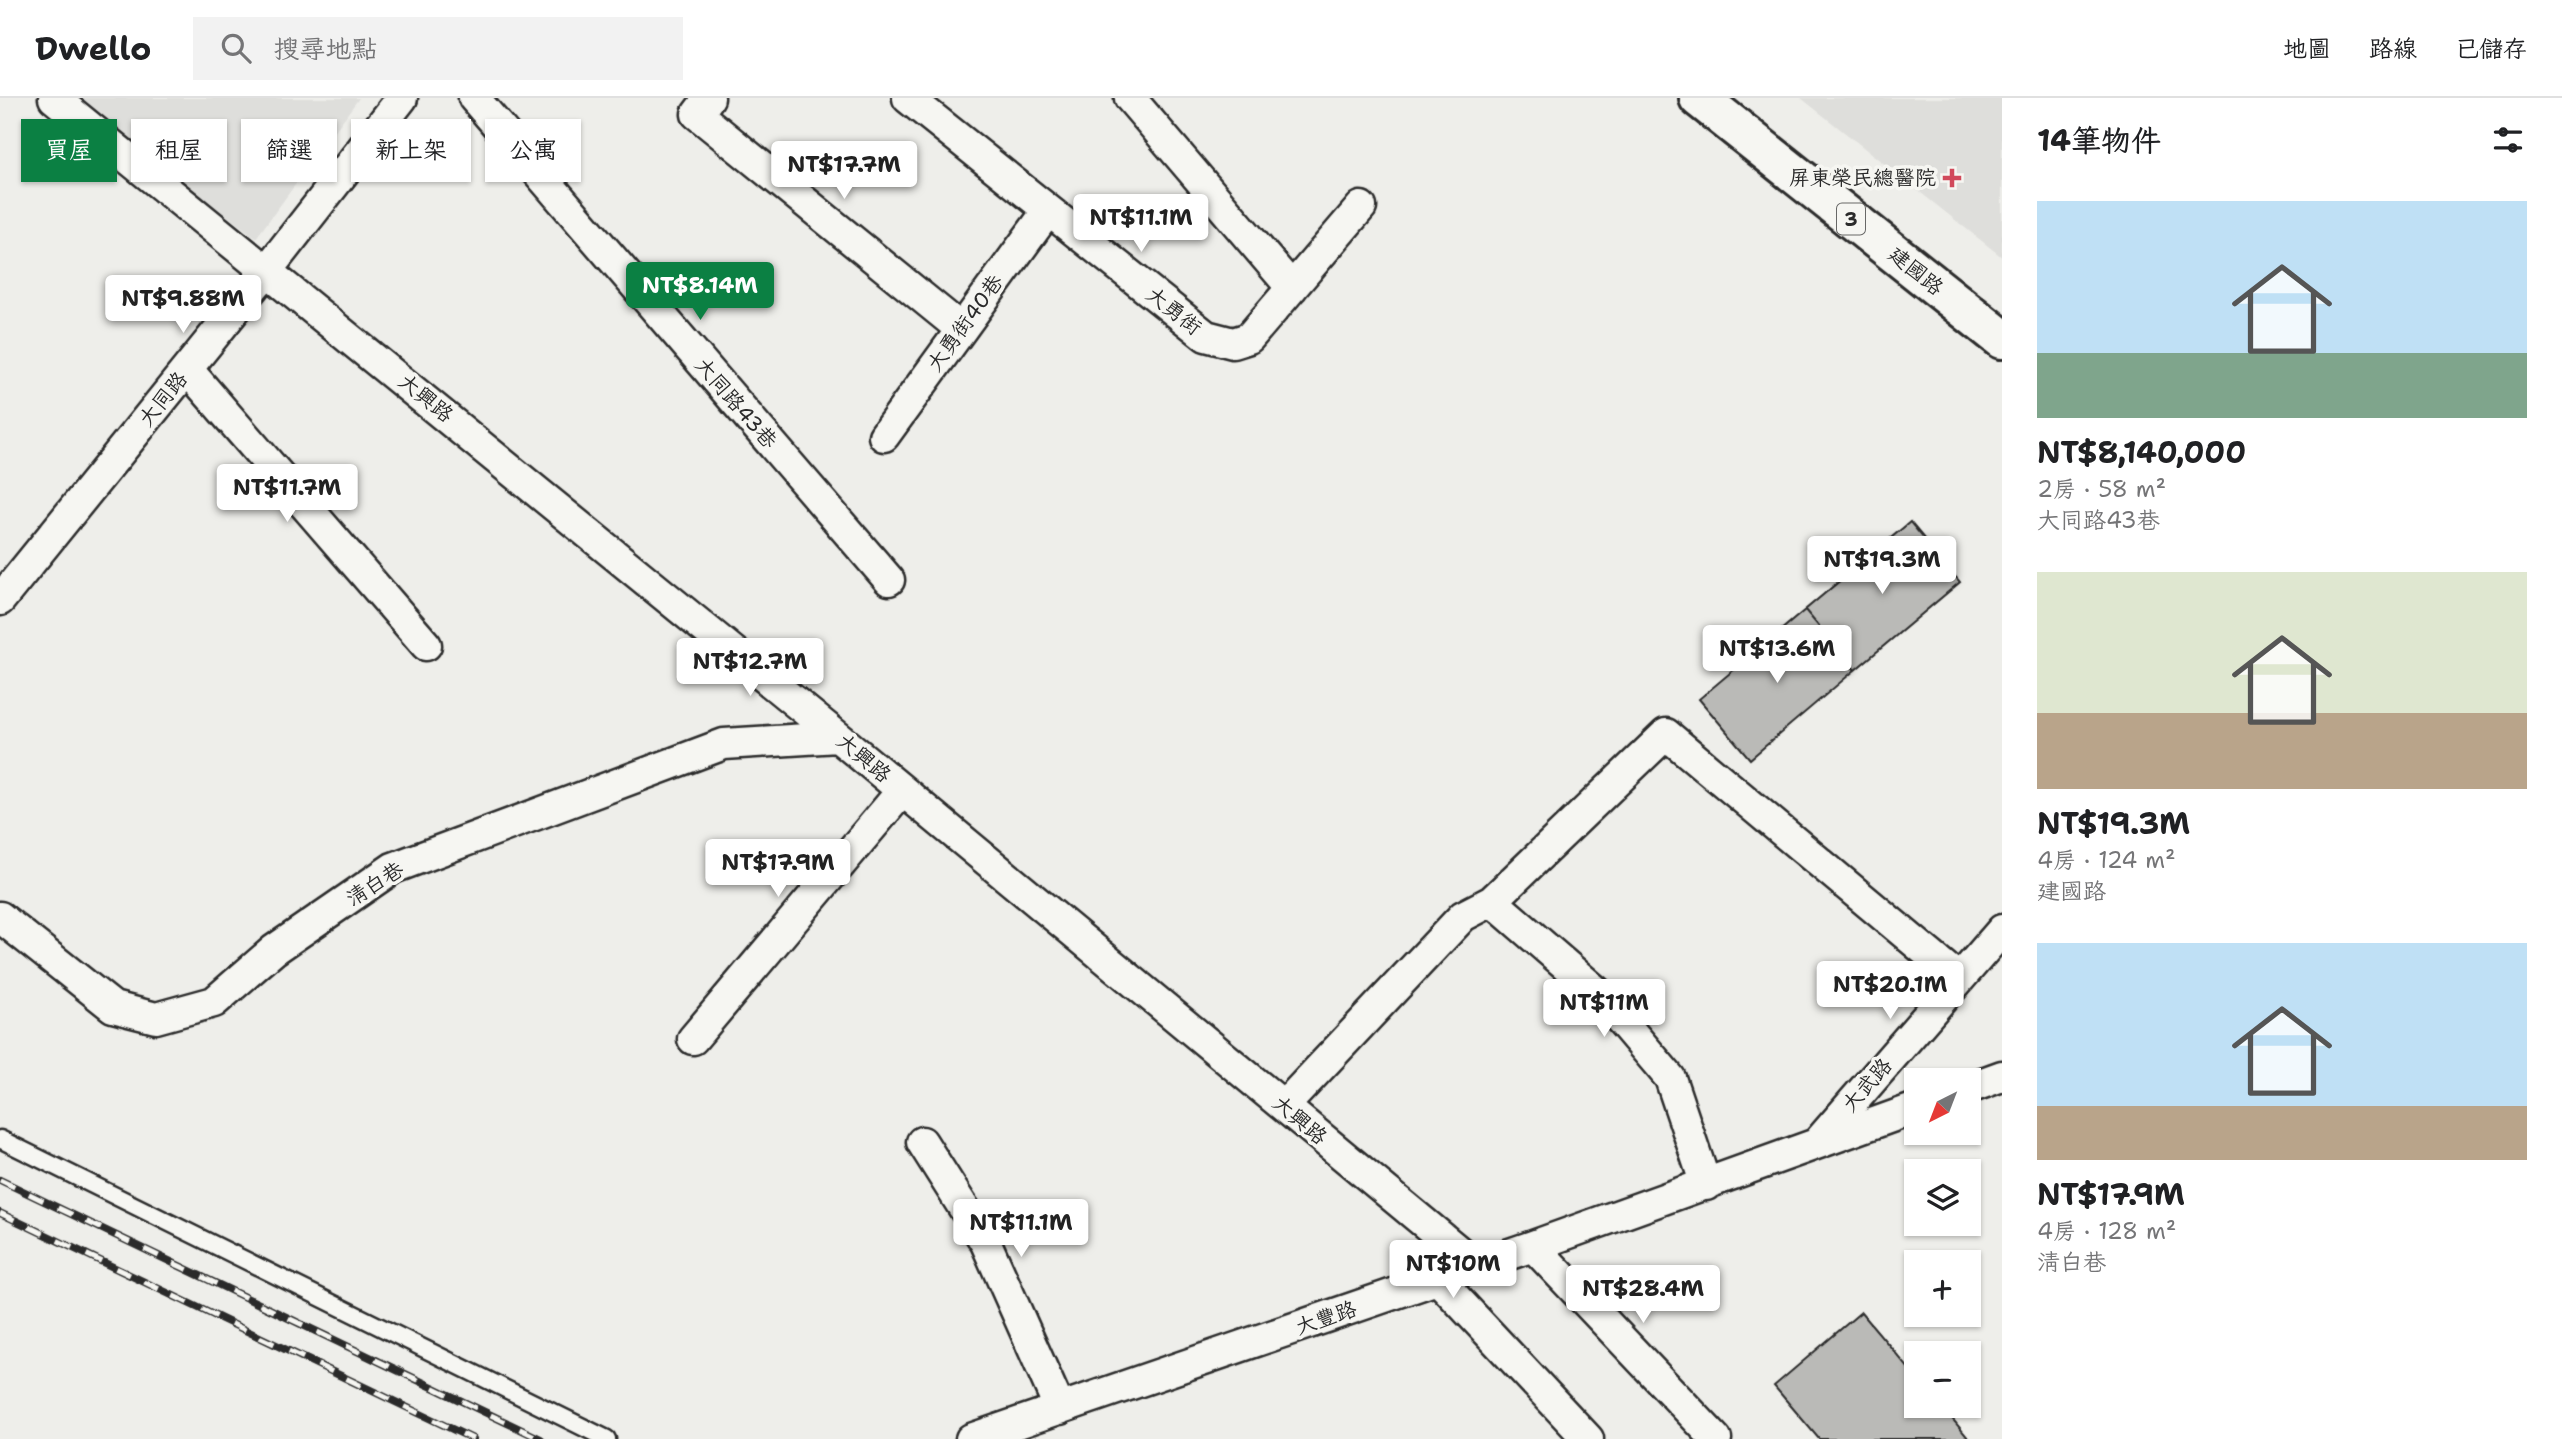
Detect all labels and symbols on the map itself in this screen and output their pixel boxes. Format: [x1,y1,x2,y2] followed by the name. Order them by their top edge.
[772,141,916,201] pin: NT$17.7M
[1789,164,1936,192] place label: 屏東榮民總醫院
[1942,168,1962,188] marker: 屏東榮民總醫院
[1069,194,1213,254] pin: NT$11.1M
[1837,203,1865,234] road number: 3
[1883,240,1949,302] street label: 建國路
[628,262,772,322] pin: NT$8.14M
[920,269,1010,377] street label: 大勇街40巷
[111,275,255,335] pin: NT$9.88M
[1141,281,1207,341] street label: 大勇街
[689,352,783,454] street label: 大同路43巷
[132,366,194,432] street label: 大同路
[393,367,459,429] street label: 大興路
[215,464,359,524] pin: NT$11.7M
[1810,536,1954,596] pin: NT$19.3M
[1705,626,1849,685] pin: NT$13.6M
[678,638,822,698] pin: NT$12.7M
[831,727,897,789] street label: 大興路
[706,840,850,899] pin: NT$17.9M
[341,855,409,913] street label: 清白巷
[1818,962,1962,1021] pin: NT$20.1M
[1547,979,1661,1039] pin: NT$11M
[1836,1052,1898,1118] street label: 大武路
[1904,1068,1981,1144] north arrow
[1267,1089,1333,1151] street label: 大興路
[949,1200,1093,1259] pin: NT$11.1M
[1396,1240,1510,1300] pin: NT$10M
[1571,1266,1715,1325] pin: NT$28.4M
[1292,1295,1360,1341] street label: 大豐路

